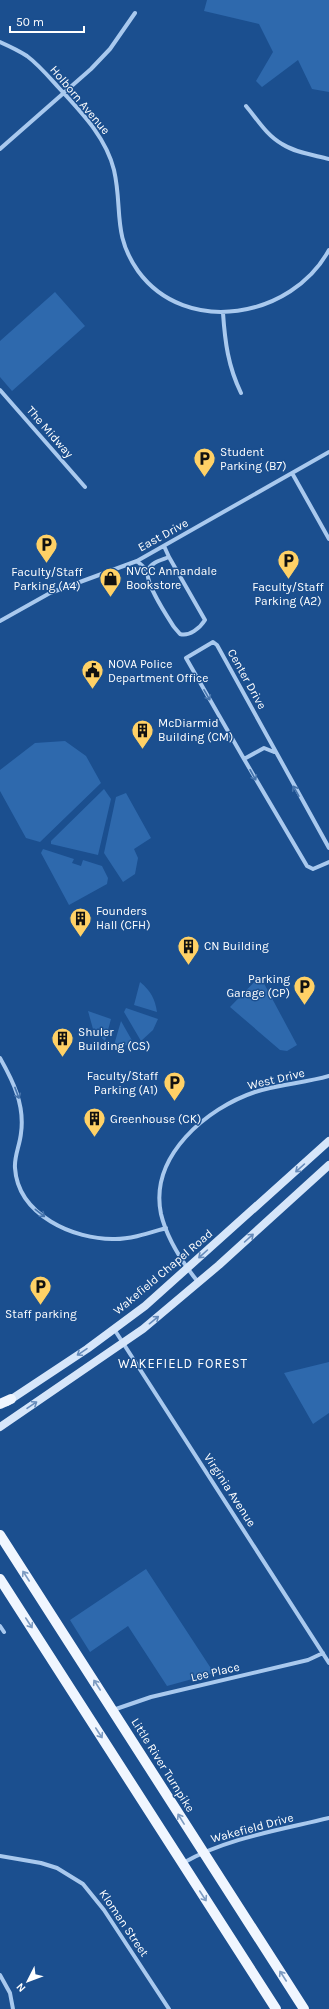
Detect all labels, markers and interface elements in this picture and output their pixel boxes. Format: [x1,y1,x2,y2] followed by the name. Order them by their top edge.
[10,8,84,34] scale bar
[16,15,44,29] text: 50 m
[47,63,113,137] street label: Holborn Avenue
[24,403,77,461] street label: The Midway
[220,445,286,473] place label: Student Parking (B7)
[191,446,217,479] parking icon: Student Parking (B7)
[136,516,190,554] street label: East Drive
[34,532,60,565] parking icon: Faculty/Staff Parking (A4)
[275,547,301,580] parking icon: Faculty/Staff Parking (A2)
[126,564,217,592] place label: NVCC Annandale Bookstore
[11,565,84,593] place label: Faculty/Staff Parking (A4)
[97,565,123,598] shop icon: NVCC Annandale Bookstore
[252,580,325,608] place label: Faculty/Staff Parking (A2)
[225,646,269,712] street label: Center Drive
[108,657,208,685] place label: NOVA Police Department Office
[80,658,106,691] public building icon: NOVA Police Department Office
[204,689,212,701] one-way arrow
[158,716,233,744] place label: McDiarmid Building (CM)
[130,717,156,750] building icon: McDiarmid Building (CM)
[250,769,258,781] one-way arrow
[292,785,300,797] one-way arrow
[96,904,150,932] place label: Founders Hall (CFH)
[68,905,94,938] building icon: Founders Hall (CFH)
[176,933,202,966] building icon: CN Building
[204,939,269,953] place label: CN Building
[226,972,290,1000] place label: Parking Garage (CP)
[292,973,318,1006] parking icon: Parking Garage (CP)
[78,1025,150,1053] place label: Shuler Building (CS)
[50,1026,76,1059] building icon: Shuler Building (CS)
[246,1066,306,1092] street label: West Drive
[87,1069,159,1097] place label: Faculty/Staff Parking (A1)
[161,1070,187,1103] parking icon: Faculty/Staff Parking (A1)
[13,1086,21,1098] one-way arrow
[81,1106,107,1139] building icon: Greenhouse (CK)
[110,1112,201,1126] place label: Greenhouse (CK)
[295,1163,305,1172] one-way arrow
[34,1208,45,1217] one-way arrow
[111,1226,215,1318] street label: Wakefield Chapel Road
[244,1234,254,1243] one-way arrow
[198,1250,208,1259] one-way arrow
[28,1274,54,1307] parking icon: Staff parking
[5,1307,77,1321] place label: Staff parking
[149,1316,159,1325] one-way arrow
[77,1348,88,1356] one-way arrow
[118,1356,248,1371] district label: WAKEFIELD FOREST
[27,1401,38,1409] one-way arrow
[201,1451,259,1529] street label: Virginia Avenue
[22,1571,30,1582] one-way arrow
[25,1617,33,1628] one-way arrow
[189,1660,241,1684] street label: Lee Place
[92,1680,101,1691] one-way arrow
[128,1715,198,1815] street label: Little River Turnpike
[95,1727,103,1738] one-way arrow
[209,1810,295,1846] street label: Wakefield Drive
[177,1813,185,1825] one-way arrow
[96,1887,152,1960] street label: Kloman Street
[200,1890,208,1902] one-way arrow
[8,1961,48,2001] north arrow
[279,1971,287,1982] one-way arrow
[13,1980,28,1995] text: N

